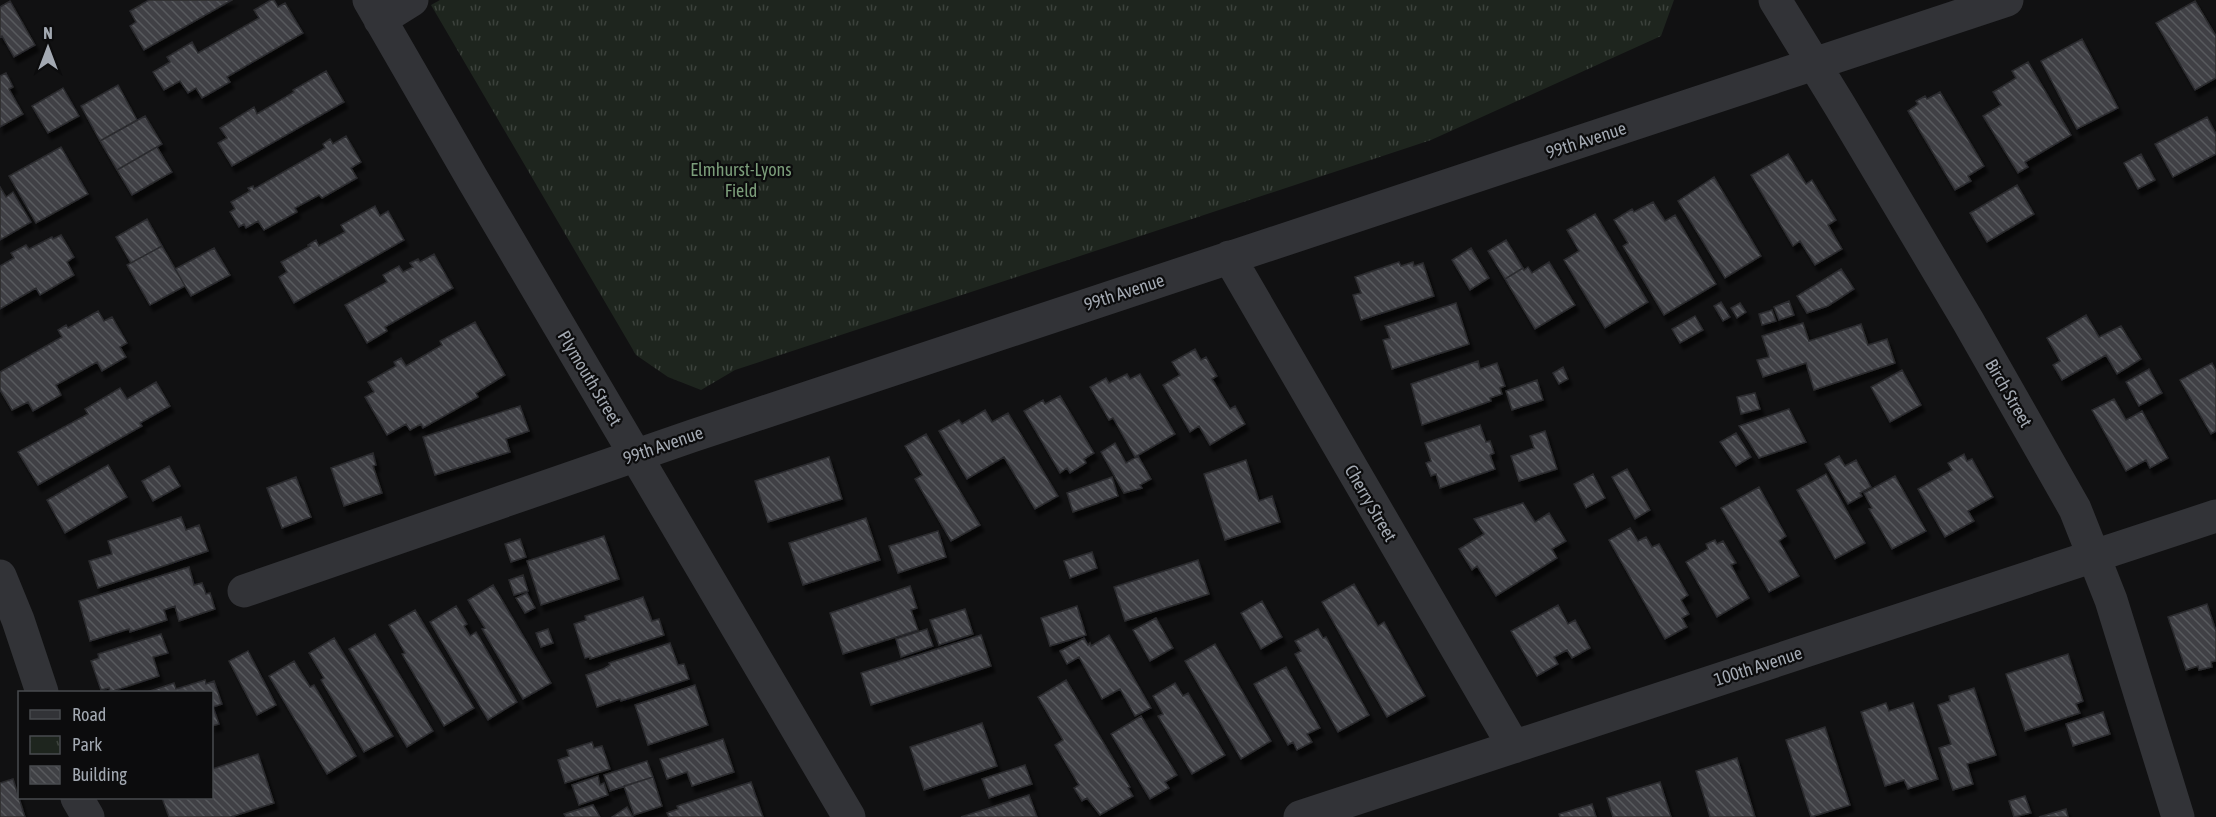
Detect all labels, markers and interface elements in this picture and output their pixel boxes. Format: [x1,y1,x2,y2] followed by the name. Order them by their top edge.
[18,18,78,78] north arrow
[43,24,53,42] text: N
[1543,117,1629,163] street label: 99th Avenue
[690,159,792,201] park label: Elmhurst-Lyons Field
[1081,269,1167,315] street label: 99th Avenue
[553,327,627,429] street label: Plymouth Street
[1981,355,2037,431] street label: Birch Street
[620,422,706,468] street label: 99th Avenue
[1341,461,1401,545] street label: Cherry Street
[1711,642,1805,690] street label: 100th Avenue
[18,691,213,799] legend
[72,704,106,725] text: Road
[72,734,102,755] text: Park
[72,764,127,785] text: Building

